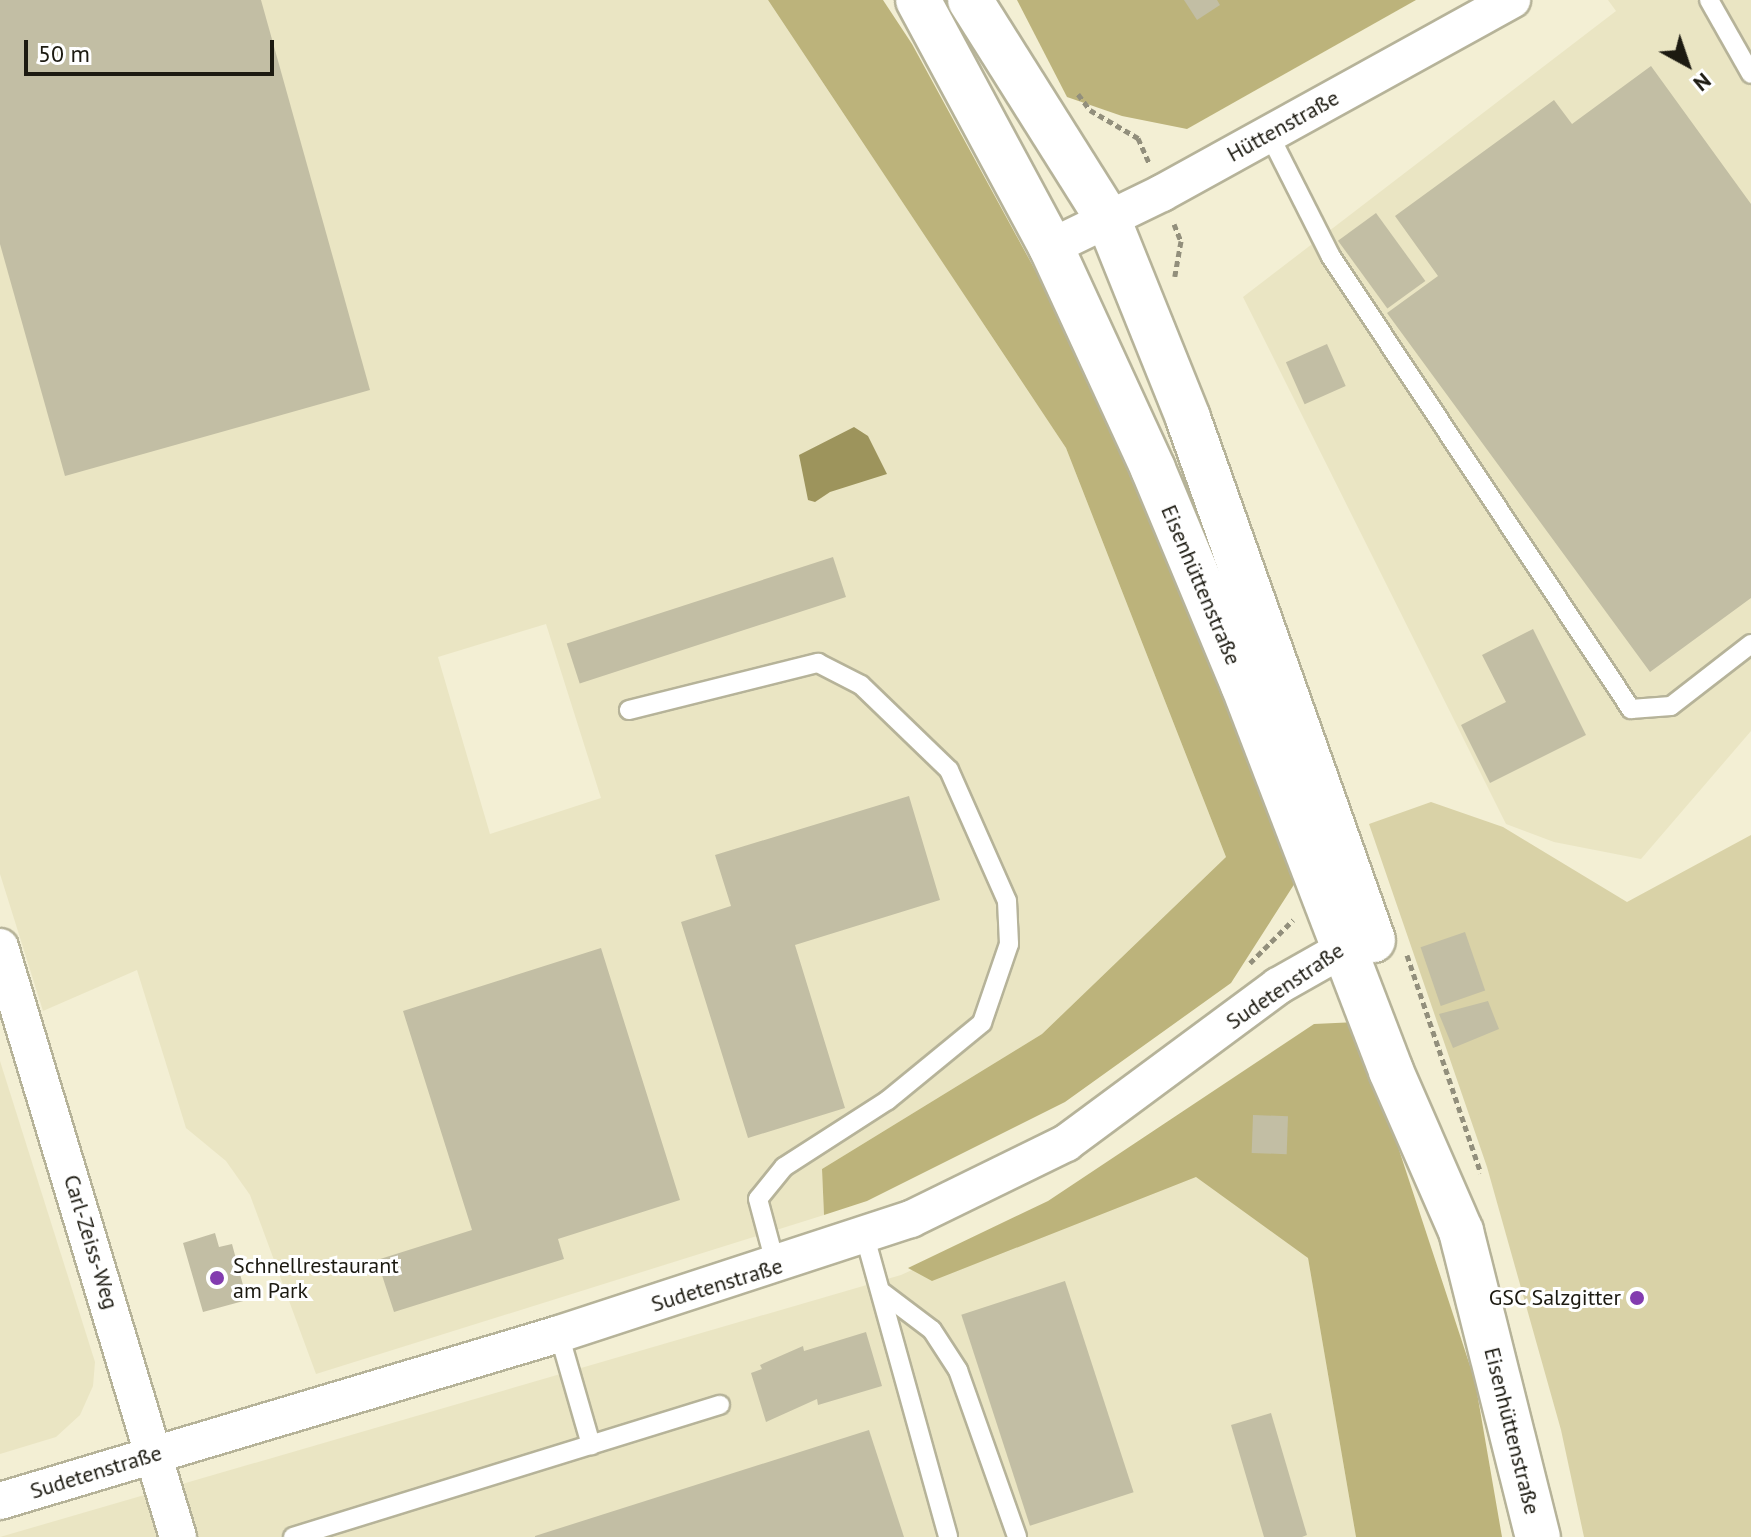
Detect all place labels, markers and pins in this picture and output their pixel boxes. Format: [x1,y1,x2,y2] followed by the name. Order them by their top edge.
[233,1252,399,1304] place label: Schnellrestaurant am Park
[208,1269,226,1287] marker: Schnellrestaurant am Park
[1488,1285,1621,1311] place label: GSC Salzgitter
[1628,1289,1646,1307] marker: GSC Salzgitter

